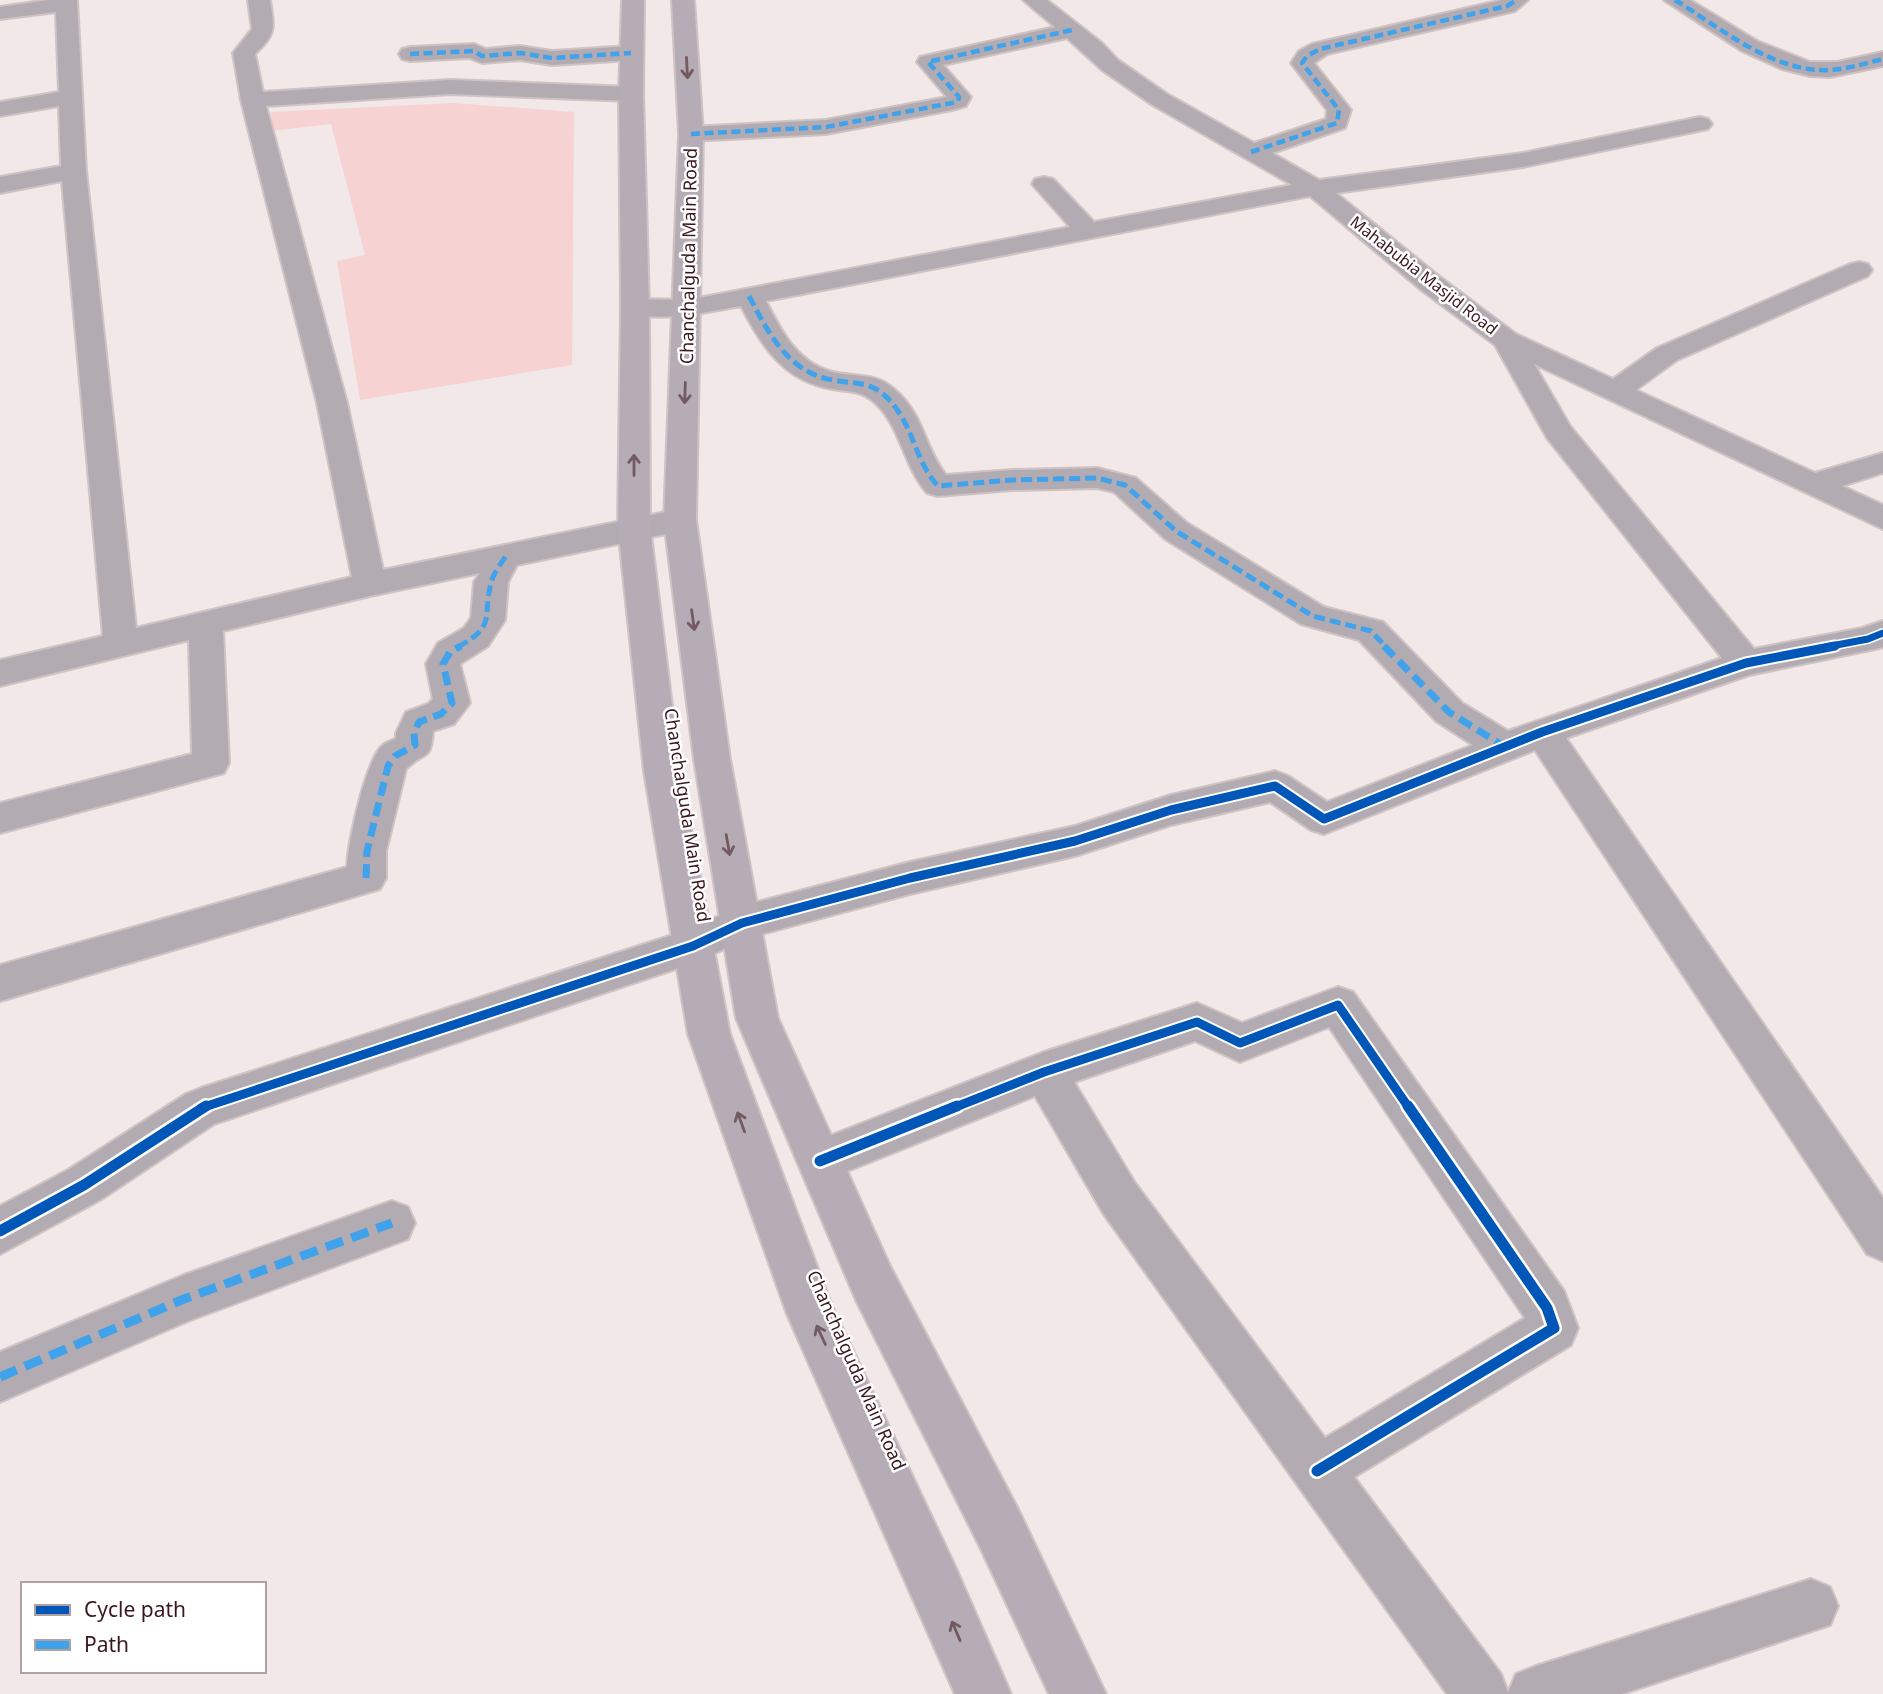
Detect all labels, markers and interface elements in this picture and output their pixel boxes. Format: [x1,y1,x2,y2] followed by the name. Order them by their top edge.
[681,56,694,79] one-way arrow
[674,148,702,364] street label: Chanchalguda Main Road
[1346,211,1502,339] street label: Mahabubia Masjid Road
[678,382,691,405] one-way arrow
[627,454,641,477] one-way arrow
[687,608,700,631] one-way arrow
[659,706,717,924] street label: Chanchalguda Main Road
[721,833,735,856] one-way arrow
[734,1112,746,1134] one-way arrow
[802,1266,912,1474] street label: Chanchalguda Main Road
[814,1325,827,1347] one-way arrow
[21,1582,266,1673] legend
[84,1595,186,1623] text: Cycle path
[949,1621,962,1643] one-way arrow
[84,1630,129,1658] text: Path

